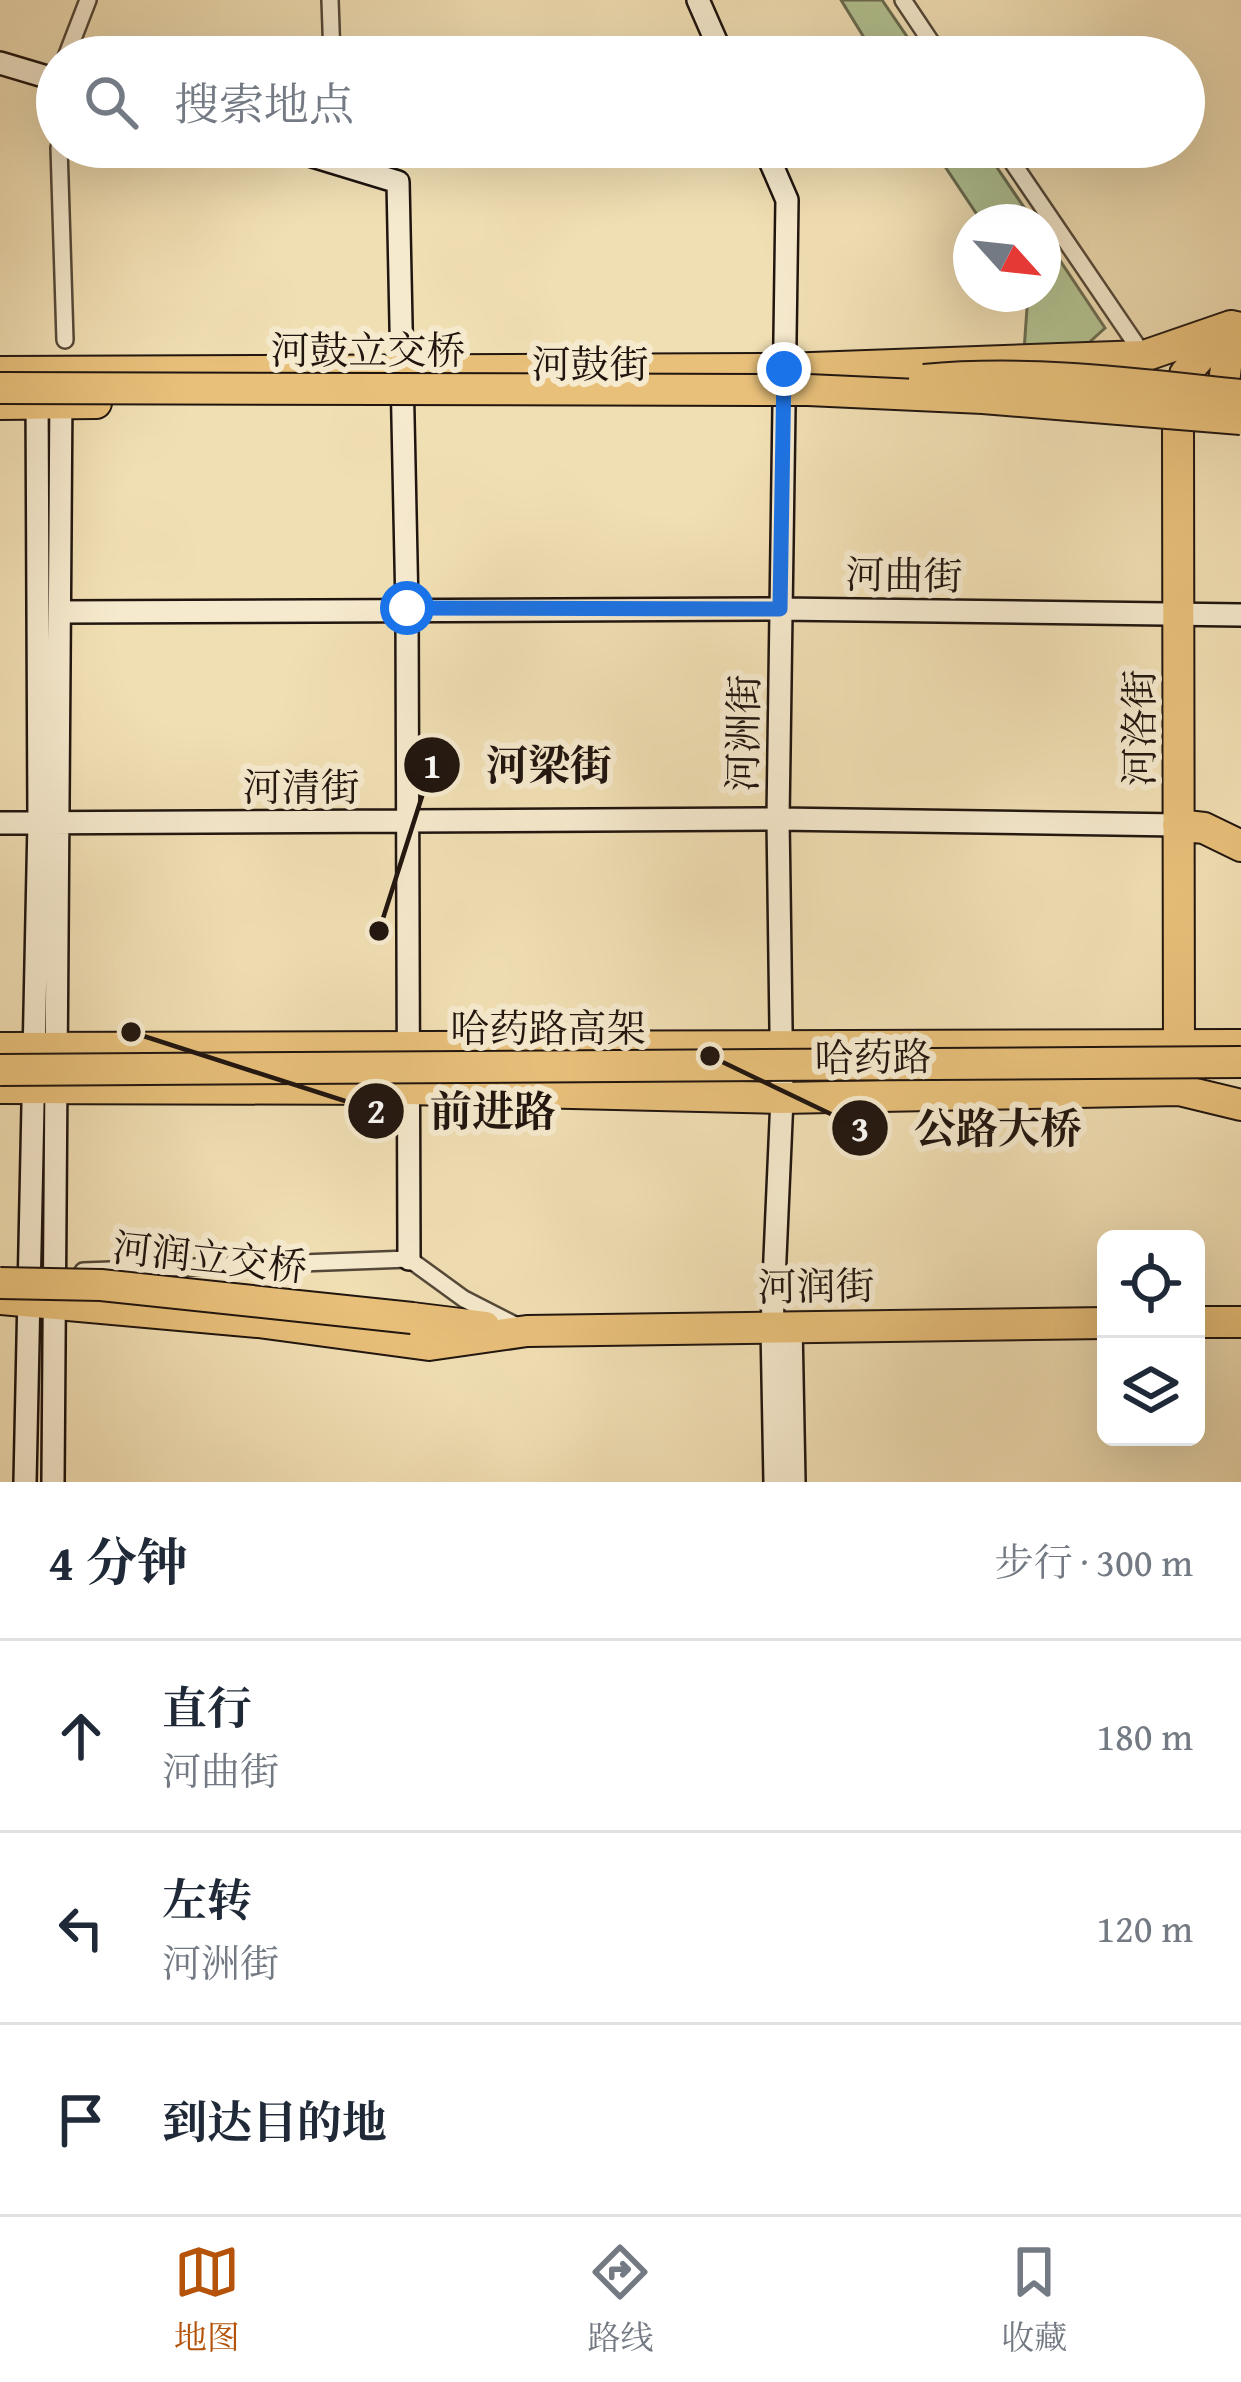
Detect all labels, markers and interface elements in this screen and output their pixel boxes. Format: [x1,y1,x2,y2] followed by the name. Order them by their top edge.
[36,36,1205,168] search box
[78,69,144,135] icon: search
[174,71,354,136] text: 搜索地点
[953,204,1061,312] north arrow
[270,321,466,378] street label: 河鼓立交桥
[531,335,649,392] street label: 河鼓街
[757,342,811,396] route end
[845,545,963,604] street label: 河曲街
[380,581,434,635] route start
[1110,669,1167,787] street label: 河洛街
[713,674,772,792] street label: 河洲街
[402,726,636,804] callout: 河梁街
[486,734,612,795] text: 河梁街
[423,738,441,791] text: 1
[242,758,360,815] street label: 河清街
[450,999,646,1056] street label: 哈药路高架
[814,1027,932,1086] street label: 哈药路
[346,1072,580,1150] callout: 前进路
[430,1080,556,1141] text: 前进路
[367,1083,385,1136] text: 2
[830,1089,1106,1167] callout: 公路大桥
[914,1097,1082,1158] text: 公路大桥
[851,1101,869,1154] text: 3
[110,1218,310,1295] street label: 河润立交桥
[1097,1230,1205,1446] map controls
[1097,1230,1205,1338] button: locate
[757,1256,875,1315] street label: 河润街
[1097,1338,1205,1446] button: layers
[48,1524,188,1599] text: 4 分钟
[995,1533,1193,1590] text: 步行 · 300 m
[162,1675,252,1740] text: 直行
[48,1703,114,1769] icon: ahead
[1096,1707,1193,1764] text: 180 m
[162,1742,279,1799] text: 河曲街
[162,1867,252,1932] text: 左转
[48,1895,114,1961] icon: left
[1096,1899,1193,1956] text: 120 m
[162,1934,279,1991] text: 河洲街
[48,2087,114,2153] icon: arrive
[162,2089,387,2154] text: 到达目的地
[174,2239,240,2361] tab: 地图
[587,2239,653,2361] tab: 路线
[1001,2239,1067,2361] tab: 收藏

